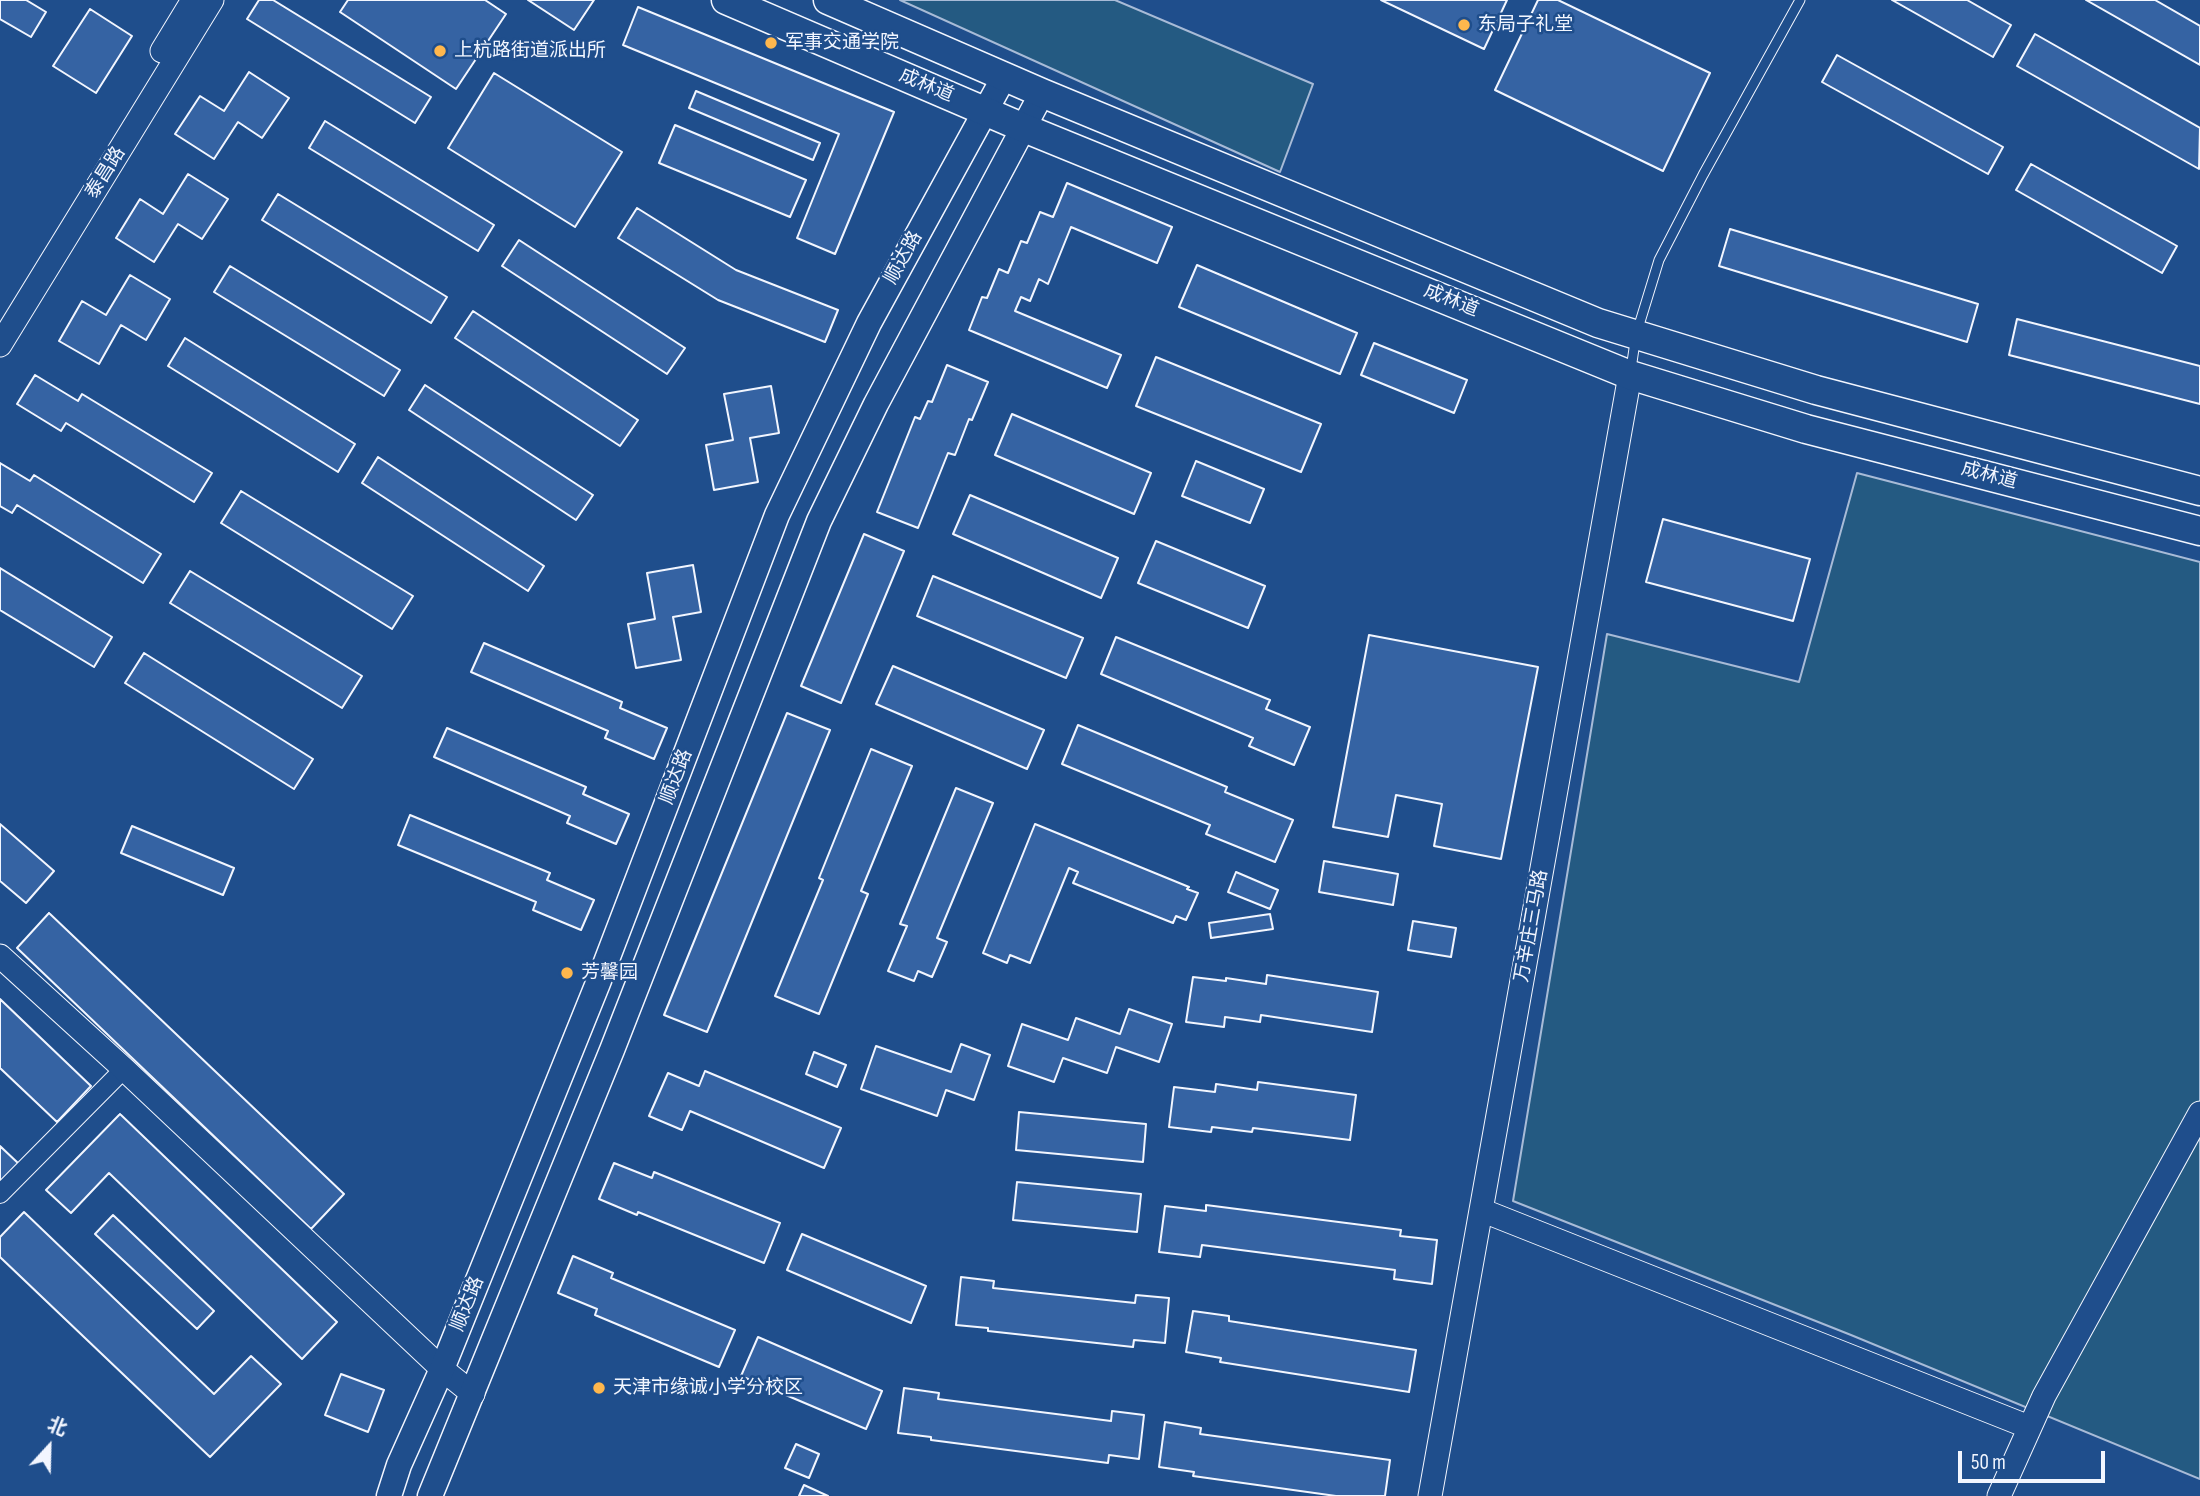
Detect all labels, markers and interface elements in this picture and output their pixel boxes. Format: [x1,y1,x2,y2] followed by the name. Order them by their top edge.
[1478,14,1573,36] place label: 东局子礼堂
[1456,17,1472,33] marker: 东局子礼堂
[785,32,899,54] place label: 军事交通学院
[763,35,779,51] marker: 军事交通学院
[454,40,606,62] place label: 上杭路街道派出所
[432,43,448,59] marker: 上杭路街道派出所
[895,64,957,108] street label: 成林道
[81,143,131,203] street label: 泰昌路
[880,228,928,288] street label: 顺达路
[1420,280,1482,322] street label: 成林道
[1959,458,2019,494] street label: 成林道
[656,746,698,808] street label: 顺达路
[1511,868,1553,984] street label: 万辛庄三马路
[581,962,638,984] place label: 芳馨园
[559,965,575,981] marker: 芳馨园
[447,1273,489,1335] street label: 顺达路
[613,1377,803,1399] place label: 天津市缘诚小学分校区
[591,1380,607,1396] marker: 天津市缘诚小学分校区
[14,1412,84,1482] north arrow
[44,1413,70,1441] text: 北
[1962,1436,2109,1480] scale bar
[1971,1450,2006,1475] text: 50 m

